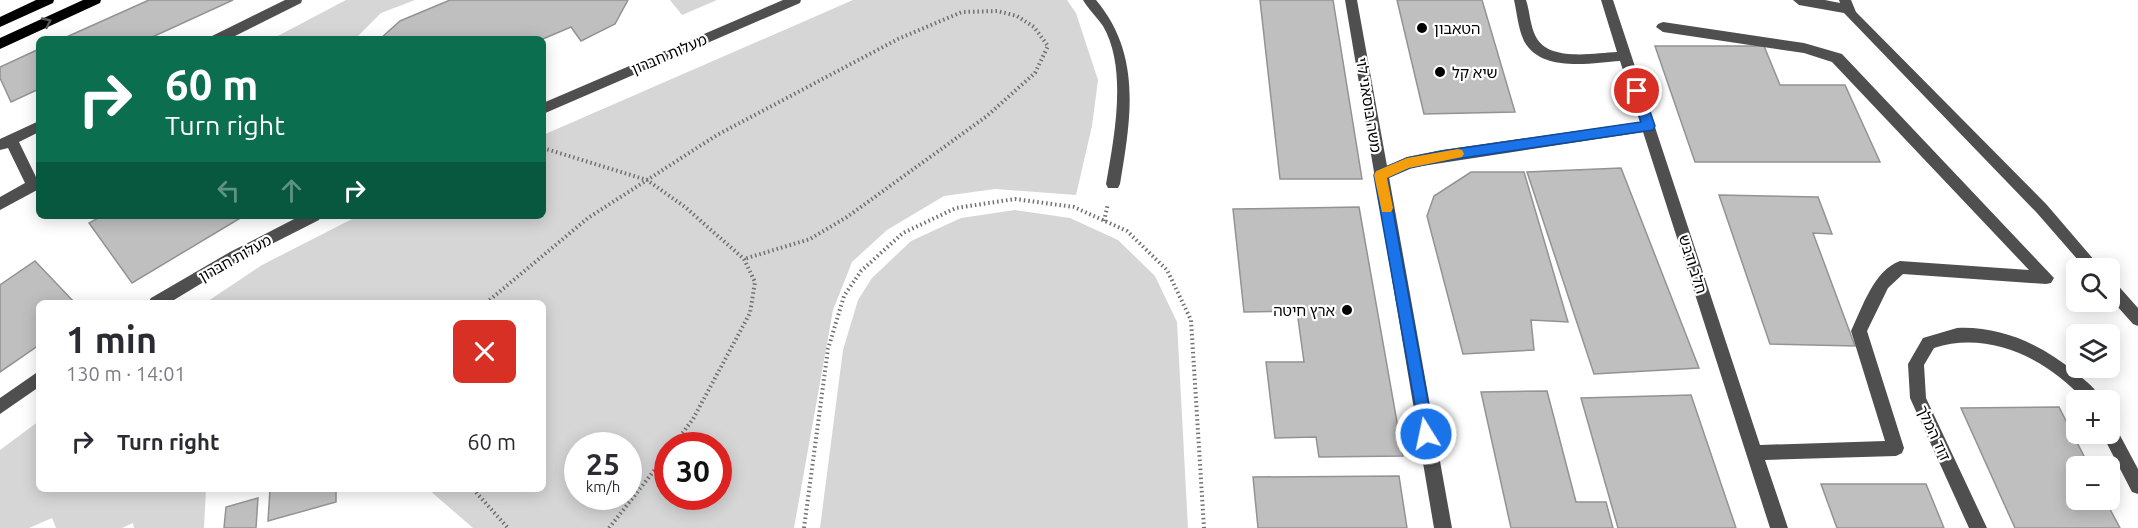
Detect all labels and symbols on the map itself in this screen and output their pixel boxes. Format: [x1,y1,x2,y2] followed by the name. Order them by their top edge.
[41,17,52,29] one-way arrow
[1434,20,1480,37] place label: הטאבון
[1415,21,1429,35] marker: הטאבון
[629,30,709,78] street label: מעלות חברון
[1353,56,1385,154] street label: משה בוסאני לוי
[1452,64,1498,81] place label: שיא קל
[1433,65,1447,79] marker: שיא קל
[1611,65,1662,116] pin
[196,231,274,285] street label: מעלות חברון
[1676,232,1710,296] street label: חלב ודבש
[1273,302,1335,319] place label: ארץ חיטה
[1340,303,1354,317] marker: ארץ חיטה
[1394,402,1458,466] position arrow
[1914,403,1954,463] street label: דוד המלך
[654,432,732,510] speed limit sign: 30

